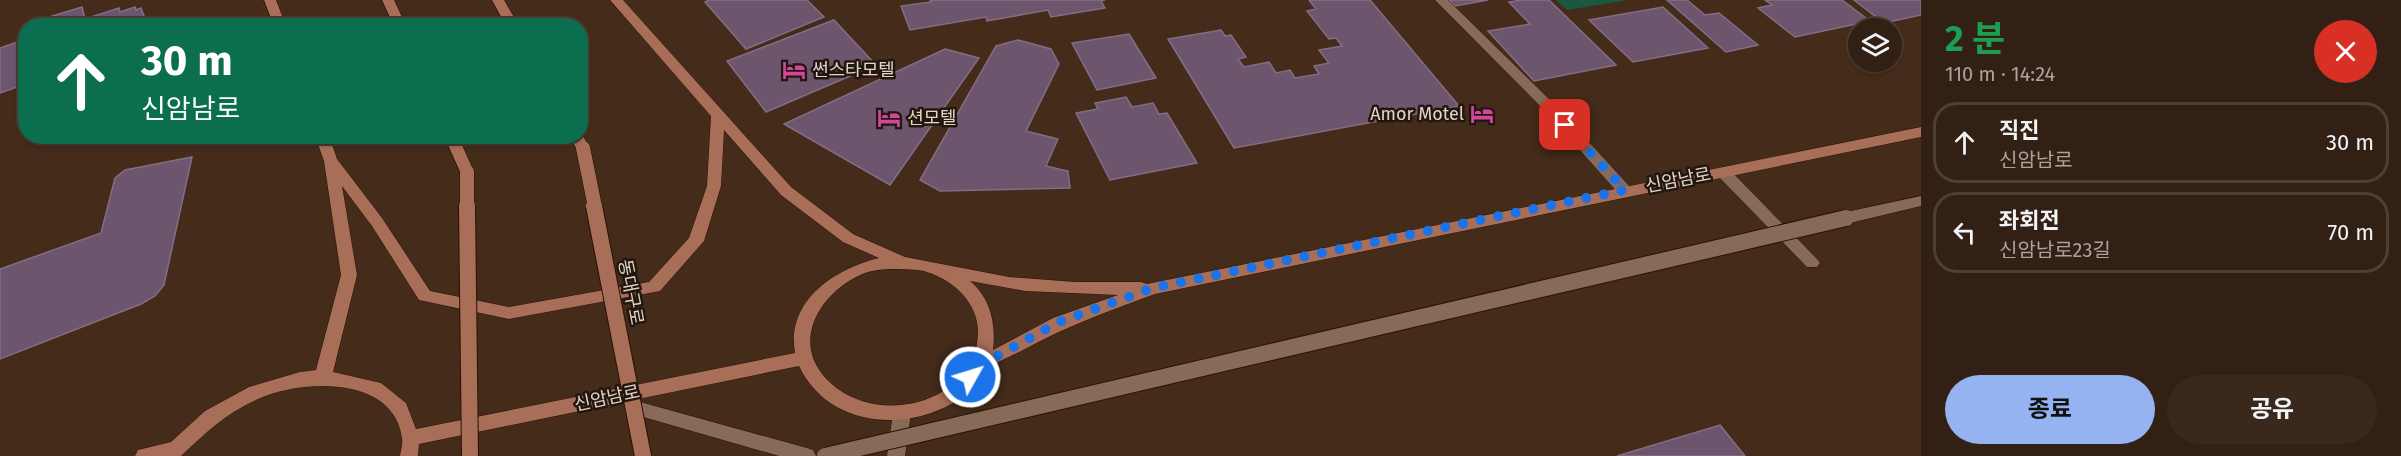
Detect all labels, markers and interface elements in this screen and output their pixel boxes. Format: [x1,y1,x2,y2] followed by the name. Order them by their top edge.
[1945,17,2005,61] text: 2 분
[1848,18,1902,72] map controls
[1848,18,1902,72] button: layers
[2314,20,2377,83] button: close
[141,36,233,86] text: 30 m
[42,42,120,120] icon: ahead
[781,57,807,83] hotel icon: 썬스타모텔
[812,59,895,81] place label: 썬스타모텔
[1945,62,2055,86] text: 110 m · 14:24
[141,93,240,125] text: 신암남로
[1539,99,1590,150] pin
[1469,101,1495,127] hotel icon: Amor Motel
[1370,103,1464,125] place label: Amor Motel
[876,105,902,131] hotel icon: 션모텔
[907,107,957,129] place label: 션모텔
[1548,108,1581,141] icon: arrive
[1999,117,2039,144] text: 직진
[1948,126,1981,159] icon: ahead
[2326,129,2374,156] text: 30 m
[1999,148,2073,172] text: 신암남로
[1643,163,1713,197] street label: 신암남로
[1999,207,2060,234] text: 좌회전
[1948,216,1981,249] icon: left
[2328,219,2374,246] text: 70 m
[1999,238,2111,262] text: 신암남로23길
[614,257,648,327] street label: 동대구로
[938,345,1002,409] position arrow
[1945,375,2155,444] button: 종료
[2167,375,2377,444] button: 공유
[572,380,642,416] street label: 신암남로

